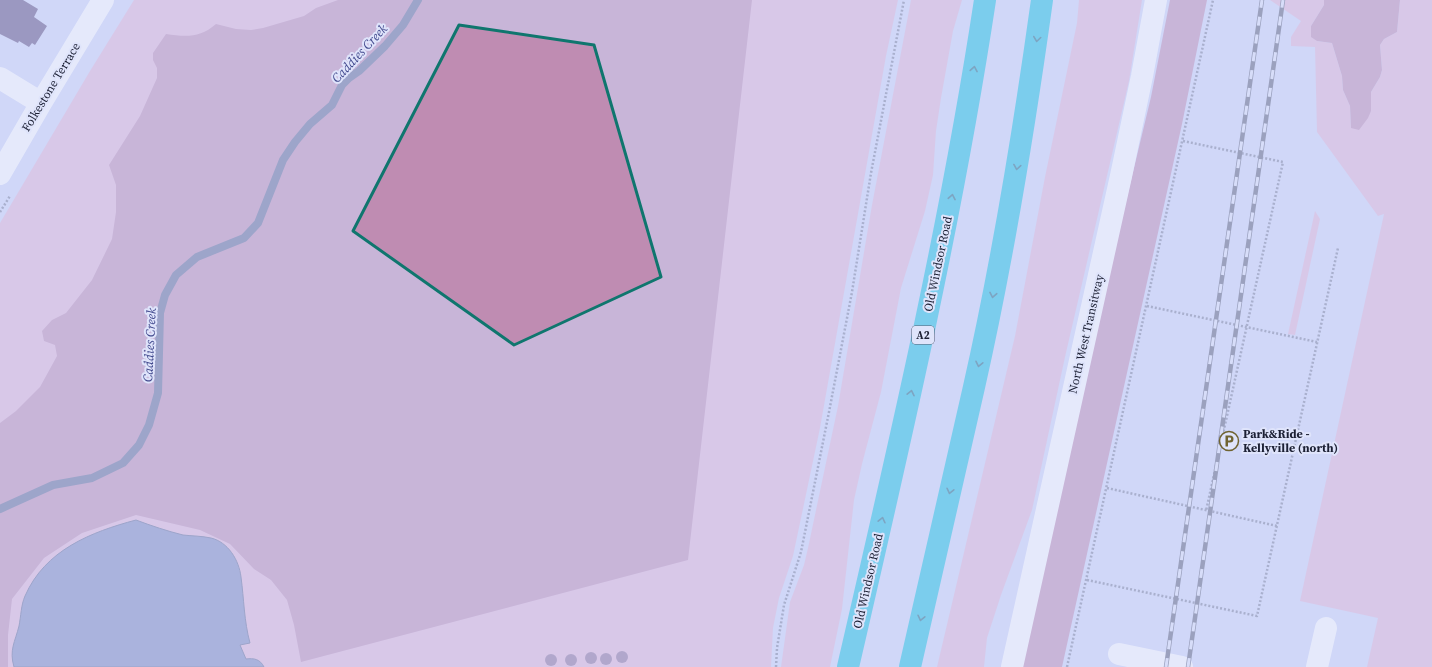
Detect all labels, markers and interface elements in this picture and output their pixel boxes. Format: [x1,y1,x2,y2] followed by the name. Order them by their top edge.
[328,20,391,86] water label: Caddies Creek
[1033,36,1042,42] one-way arrow
[18,39,84,135] street label: Folkestone Terrace
[969,66,978,72] one-way arrow
[1013,164,1021,170] one-way arrow
[947,194,955,200] one-way arrow
[920,215,956,313] street label: Old Windsor Road
[1065,272,1108,395] street label: North West Transitway
[989,292,998,298] one-way arrow
[139,307,160,383] water label: Caddies Creek
[912,326,934,344] road number: A2
[975,361,984,367] one-way arrow
[906,390,915,396] one-way arrow
[1243,426,1338,456] place label: Park&Ride - Kellyville (north)
[1218,430,1240,452] parking icon: Park&Ride - Kellyville (north)
[946,488,954,494] one-way arrow
[878,517,886,523] one-way arrow
[849,532,887,630] street label: Old Windsor Road
[917,614,926,621] one-way arrow

